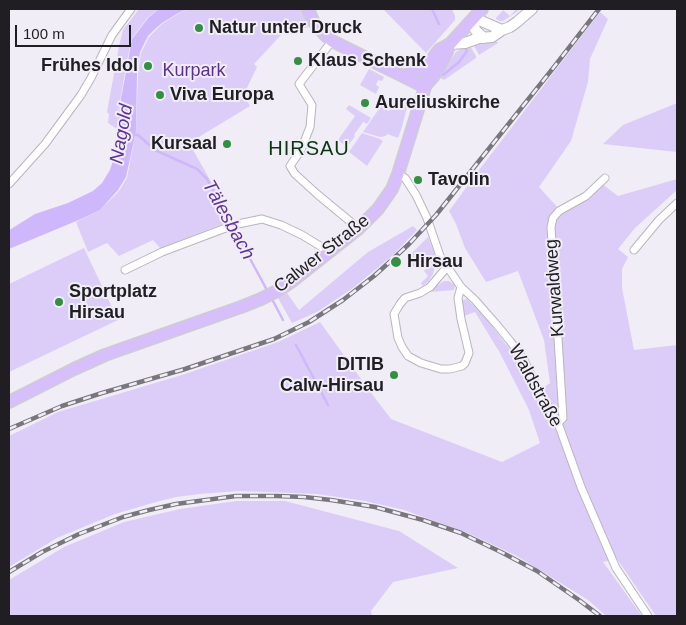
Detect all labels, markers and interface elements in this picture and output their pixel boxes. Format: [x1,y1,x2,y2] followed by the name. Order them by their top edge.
[18,15,134,47] scale bar
[209,17,362,39] place label: Natur unter Druck
[193,22,205,34] marker: Natur unter Druck
[23,25,65,42] text: 100 m
[308,50,426,72] place label: Klaus Schenk
[41,55,138,77] place label: Frühes Idol
[292,55,304,67] marker: Klaus Schenk
[142,60,154,72] marker: Frühes Idol
[162,60,226,82] park label: Kurpark
[170,84,274,106] place label: Viva Europa
[154,89,166,101] marker: Viva Europa
[375,92,500,114] place label: Aureliuskirche
[359,97,371,109] marker: Aureliuskirche
[106,102,138,166] water label: Nagold
[151,133,217,155] place label: Kursaal
[267,137,351,161] district label: HIRSAU
[221,138,233,150] marker: Kursaal
[428,169,490,191] place label: Tavolin
[412,174,424,186] marker: Tavolin
[197,176,259,264] water label: Tälesbach
[270,210,374,298] street label: Calwer Straße
[541,238,569,338] street label: Kurwaldweg
[407,251,463,273] place label: Hirsau
[389,255,403,269] marker: Hirsau
[69,281,157,324] place label: Sportplatz Hirsau
[53,296,65,308] marker: Sportplatz Hirsau
[503,341,567,431] street label: Waldstraße
[280,354,384,396] place label: DITIB Calw-Hirsau
[388,369,400,381] marker: DITIB Calw-Hirsau

